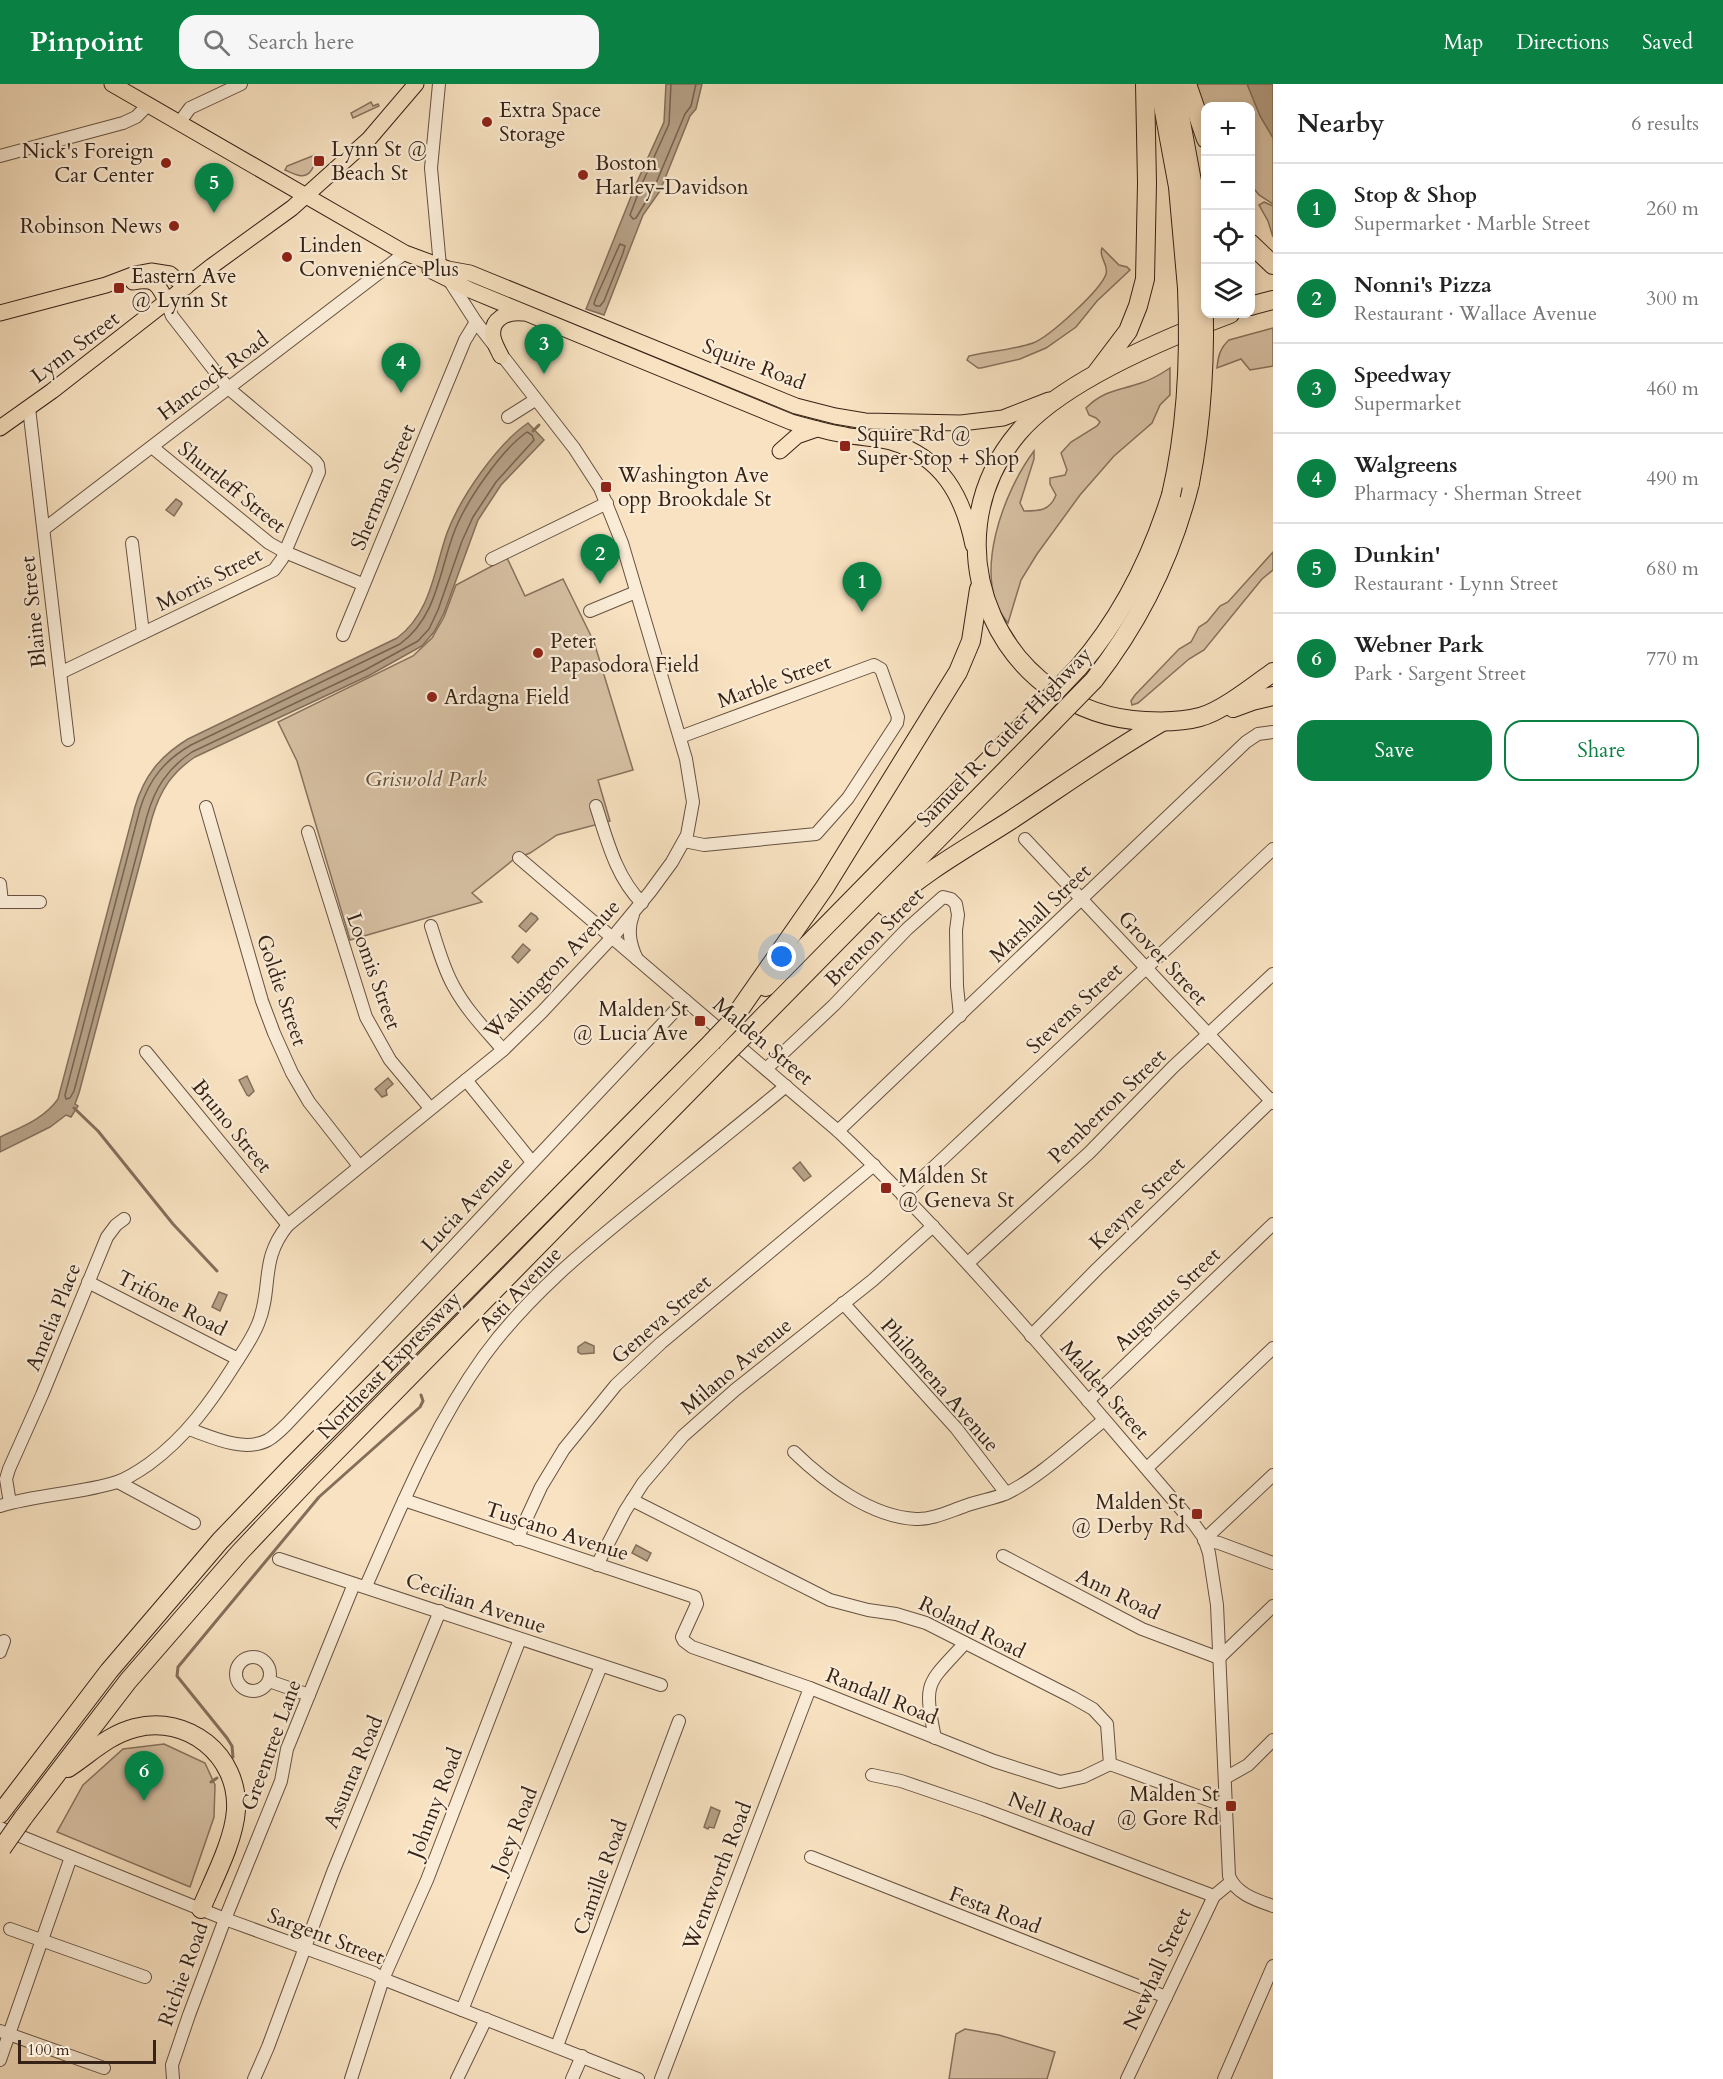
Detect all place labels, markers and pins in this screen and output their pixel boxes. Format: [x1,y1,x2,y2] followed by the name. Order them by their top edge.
[499,96,601,149] place label: Extra Space Storage
[480,115,494,129] marker: Extra Space Storage
[331,135,428,188] place label: Lynn St @ Beach St
[22,137,154,190] place label: Nick's Foreign Car Center
[595,149,749,202] place label: Boston Harley-Davidson
[312,154,326,168] marker: Lynn St @ Beach St
[159,156,173,170] marker: Nick's Foreign Car Center
[194,164,234,213] pin: 5
[576,168,590,182] marker: Boston Harley-Davidson
[20,212,162,241] place label: Robinson News
[167,219,181,233] marker: Robinson News
[299,231,459,284] place label: Linden Convenience Plus
[280,250,294,264] marker: Linden Convenience Plus
[131,262,237,315] place label: Eastern Ave @ Lynn St
[112,281,126,295] marker: Eastern Ave @ Lynn St
[524,324,564,374] pin: 3
[382,344,420,393] pin: 4
[857,420,1019,473] place label: Squire Rd @ Super Stop + Shop
[838,439,852,453] marker: Squire Rd @ Super Stop + Shop
[617,461,772,514] place label: Washington Ave opp Brookdale St
[599,480,613,494] marker: Washington Ave opp Brookdale St
[580,534,620,584] pin: 2
[842,562,882,612] pin: 1
[550,627,699,680] place label: Peter Papasodora Field
[531,646,545,660] marker: Peter Papasodora Field
[444,683,569,712] place label: Ardagna Field
[425,690,439,704] marker: Ardagna Field
[572,995,688,1048] place label: Malden St @ Lucia Ave
[693,1014,707,1028] marker: Malden St @ Lucia Ave
[898,1162,1015,1215] place label: Malden St @ Geneva St
[879,1181,893,1195] marker: Malden St @ Geneva St
[1071,1488,1185,1541] place label: Malden St @ Derby Rd
[1190,1507,1204,1521] marker: Malden St @ Derby Rd
[124,1752,164,1801] pin: 6
[1116,1780,1219,1833] place label: Malden St @ Gore Rd
[1224,1799,1238,1813] marker: Malden St @ Gore Rd

